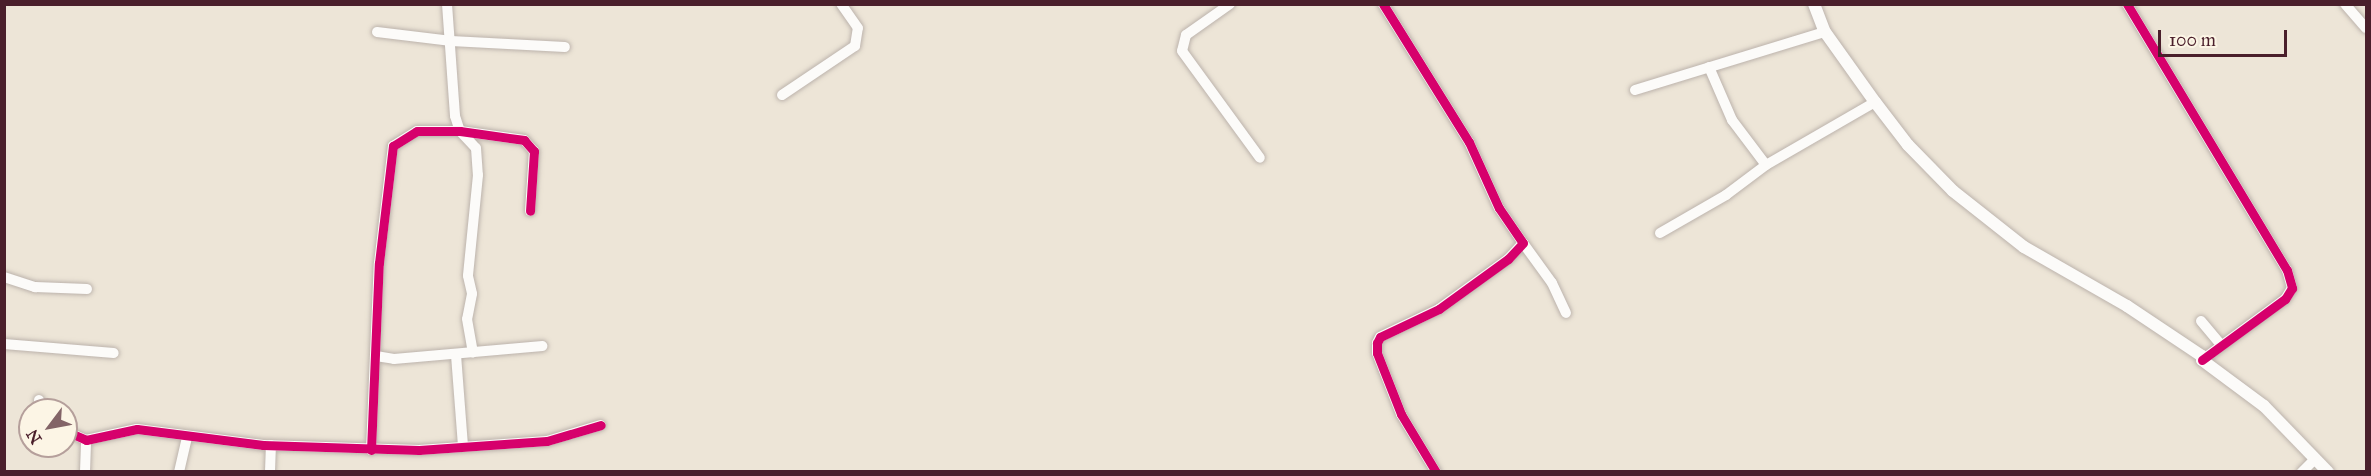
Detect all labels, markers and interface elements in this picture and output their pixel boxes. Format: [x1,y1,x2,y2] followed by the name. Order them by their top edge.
[2161,18,2290,56] scale bar
[2169,29,2216,51] text: 100 m
[18,398,78,458] north arrow
[22,426,46,448] text: N

